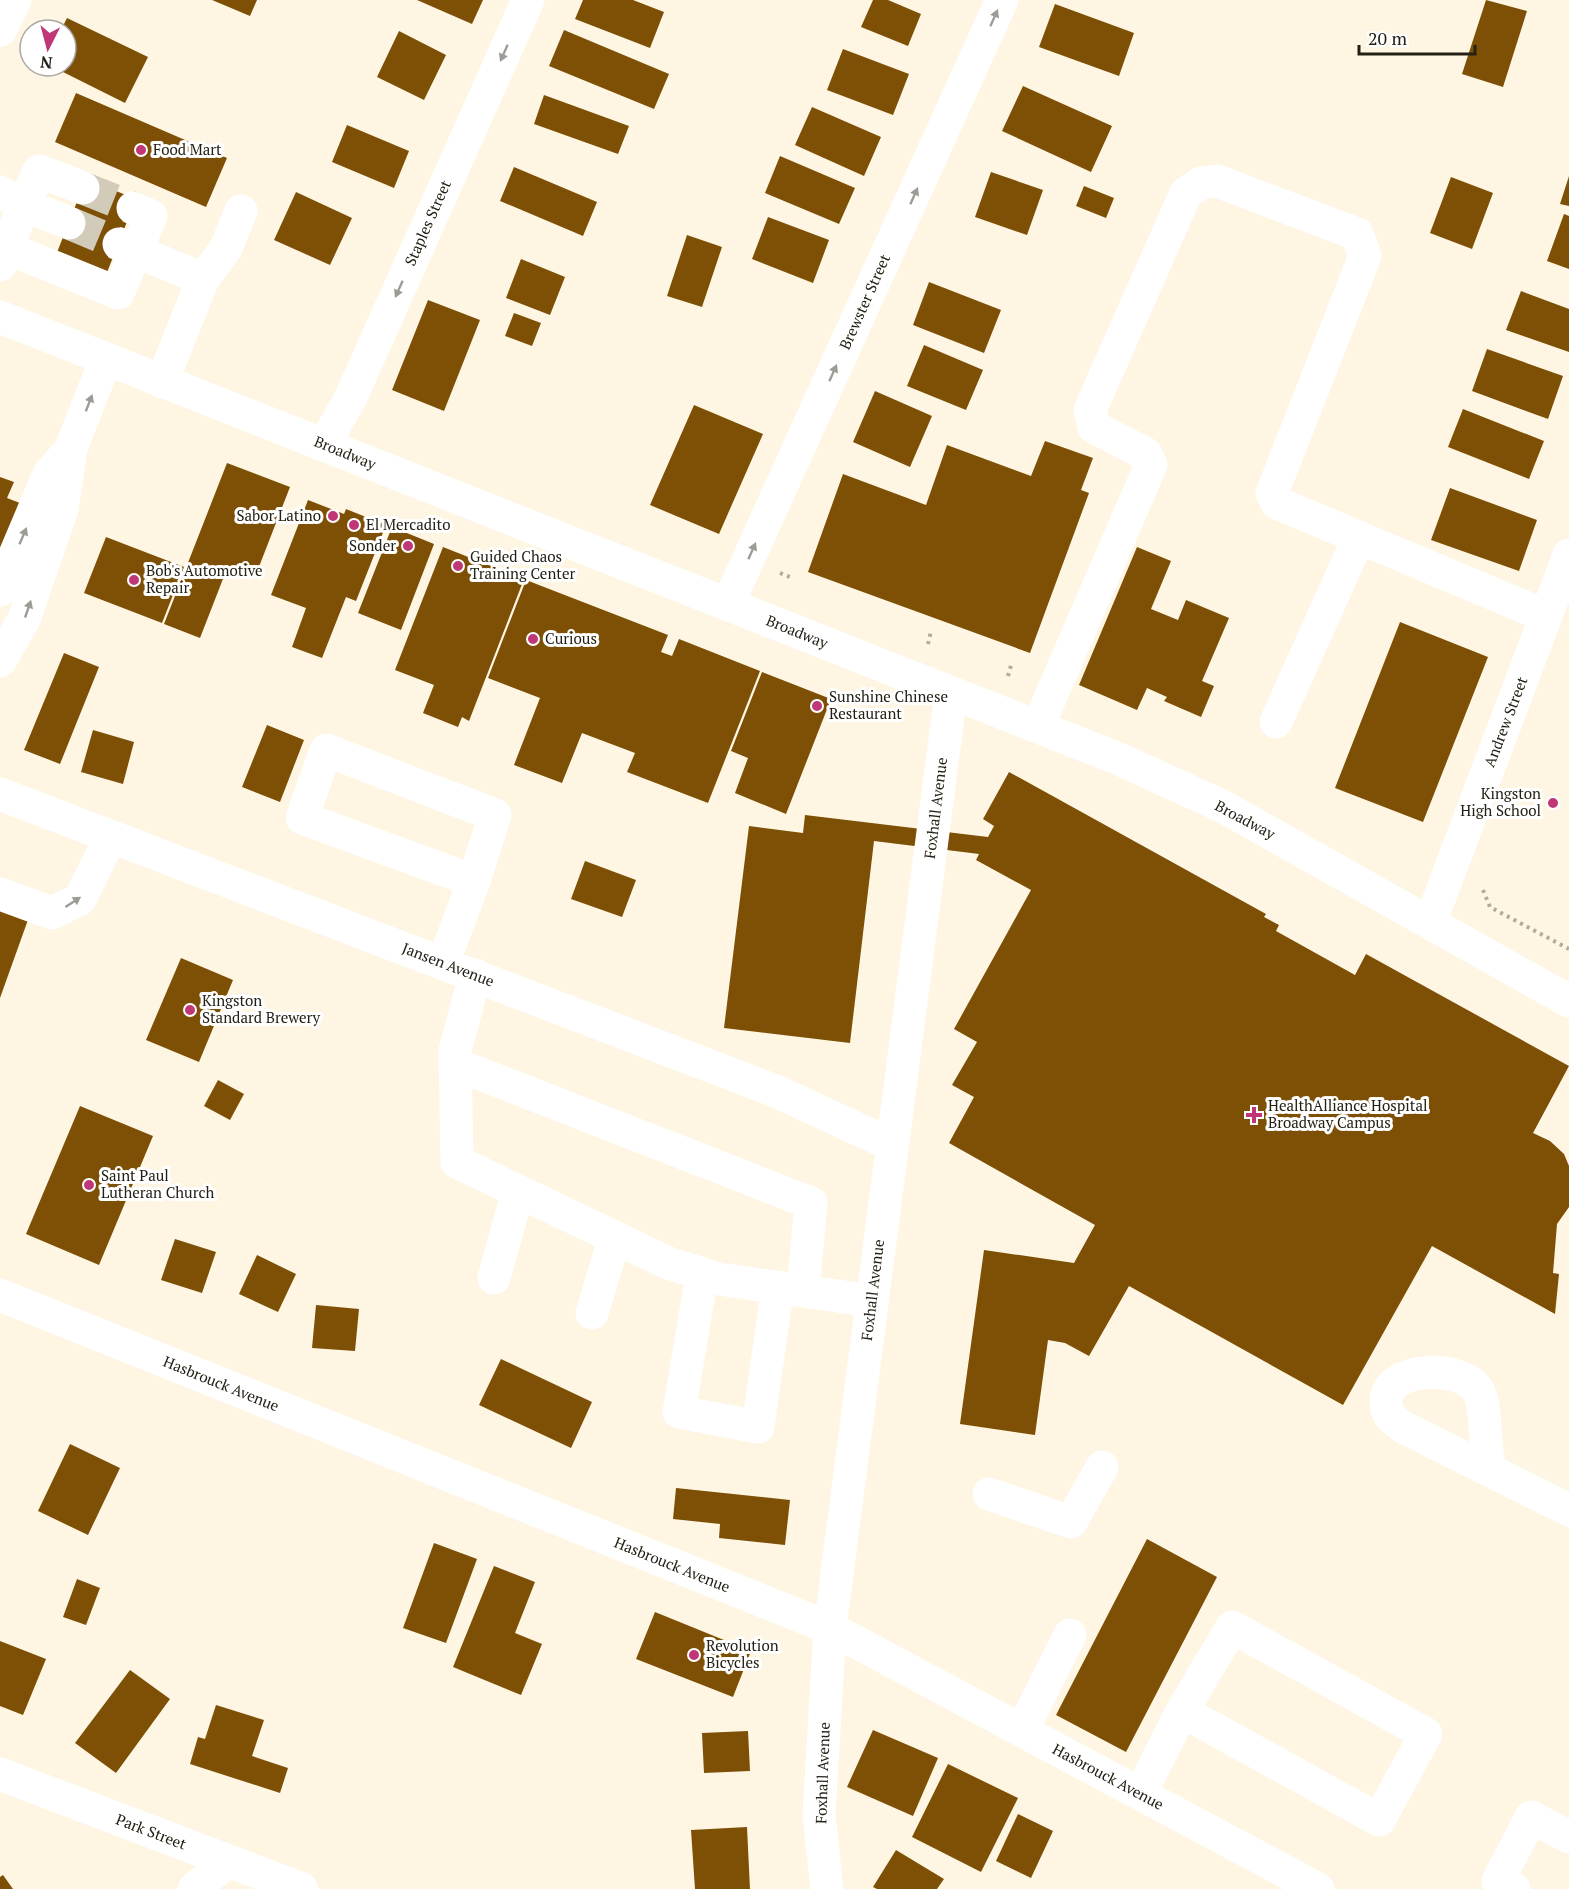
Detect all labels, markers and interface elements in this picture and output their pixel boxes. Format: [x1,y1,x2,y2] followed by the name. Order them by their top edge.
[990,10,999,27] one-way arrow
[18,18,78,78] north arrow
[1359,18,1474,56] scale bar
[1368,26,1408,50] text: 20 m
[499,45,509,63] one-way arrow
[39,51,54,74] text: N
[153,139,222,159] place label: Food Mart
[134,143,148,157] marker: Food Mart
[399,176,455,269] street label: Staples Street
[909,187,918,204] one-way arrow
[834,250,894,352] street label: Brewster Street
[394,280,403,298] one-way arrow
[828,365,837,382] one-way arrow
[85,394,94,412] one-way arrow
[311,431,380,474] street label: Broadway
[236,505,321,525] place label: Sabor Latino
[326,509,340,523] marker: Sabor Latino
[366,514,450,534] place label: El Mercadito
[347,518,361,532] marker: El Mercadito
[19,527,28,545] one-way arrow
[349,535,396,555] place label: Sonder
[401,539,415,553] marker: Sonder
[747,541,757,559] one-way arrow
[470,546,575,583] place label: Guided Chaos Training Center
[451,559,465,573] marker: Guided Chaos Training Center
[146,560,263,597] place label: Bob's Automotive Repair
[127,573,141,587] marker: Bob's Automotive Repair
[23,600,33,618] one-way arrow
[763,610,832,653] street label: Broadway
[545,628,597,648] place label: Curious
[526,632,540,646] marker: Curious
[1479,673,1532,770] street label: Andrew Street
[829,686,948,723] place label: Sunshine Chinese Restaurant
[810,699,824,713] marker: Sunshine Chinese Restaurant
[919,756,951,860] street label: Foxhall Avenue
[1460,783,1541,820] place label: Kingston High School
[1212,795,1279,843] street label: Broadway
[1546,796,1560,810] marker: Kingston High School
[64,896,81,907] one-way arrow
[399,937,497,991] street label: Jansen Avenue
[202,990,321,1027] place label: Kingston Standard Brewery
[183,1003,197,1017] marker: Kingston Standard Brewery
[1268,1095,1427,1132] place label: HealthAlliance Hospital Broadway Campus
[1245,1106,1263,1124] marker: HealthAlliance Hospital Broadway Campus
[101,1165,214,1202] place label: Saint Paul Lutheran Church
[82,1178,96,1192] marker: Saint Paul Lutheran Church
[856,1238,888,1342] street label: Foxhall Avenue
[161,1351,282,1415] street label: Hasbrouck Avenue
[612,1532,733,1596] street label: Hasbrouck Avenue
[706,1635,779,1672] place label: Revolution Bicycles
[687,1648,701,1662] marker: Revolution Bicycles
[810,1722,834,1824] street label: Foxhall Avenue
[1049,1738,1167,1814] street label: Hasbrouck Avenue
[113,1809,190,1854] street label: Park Street

